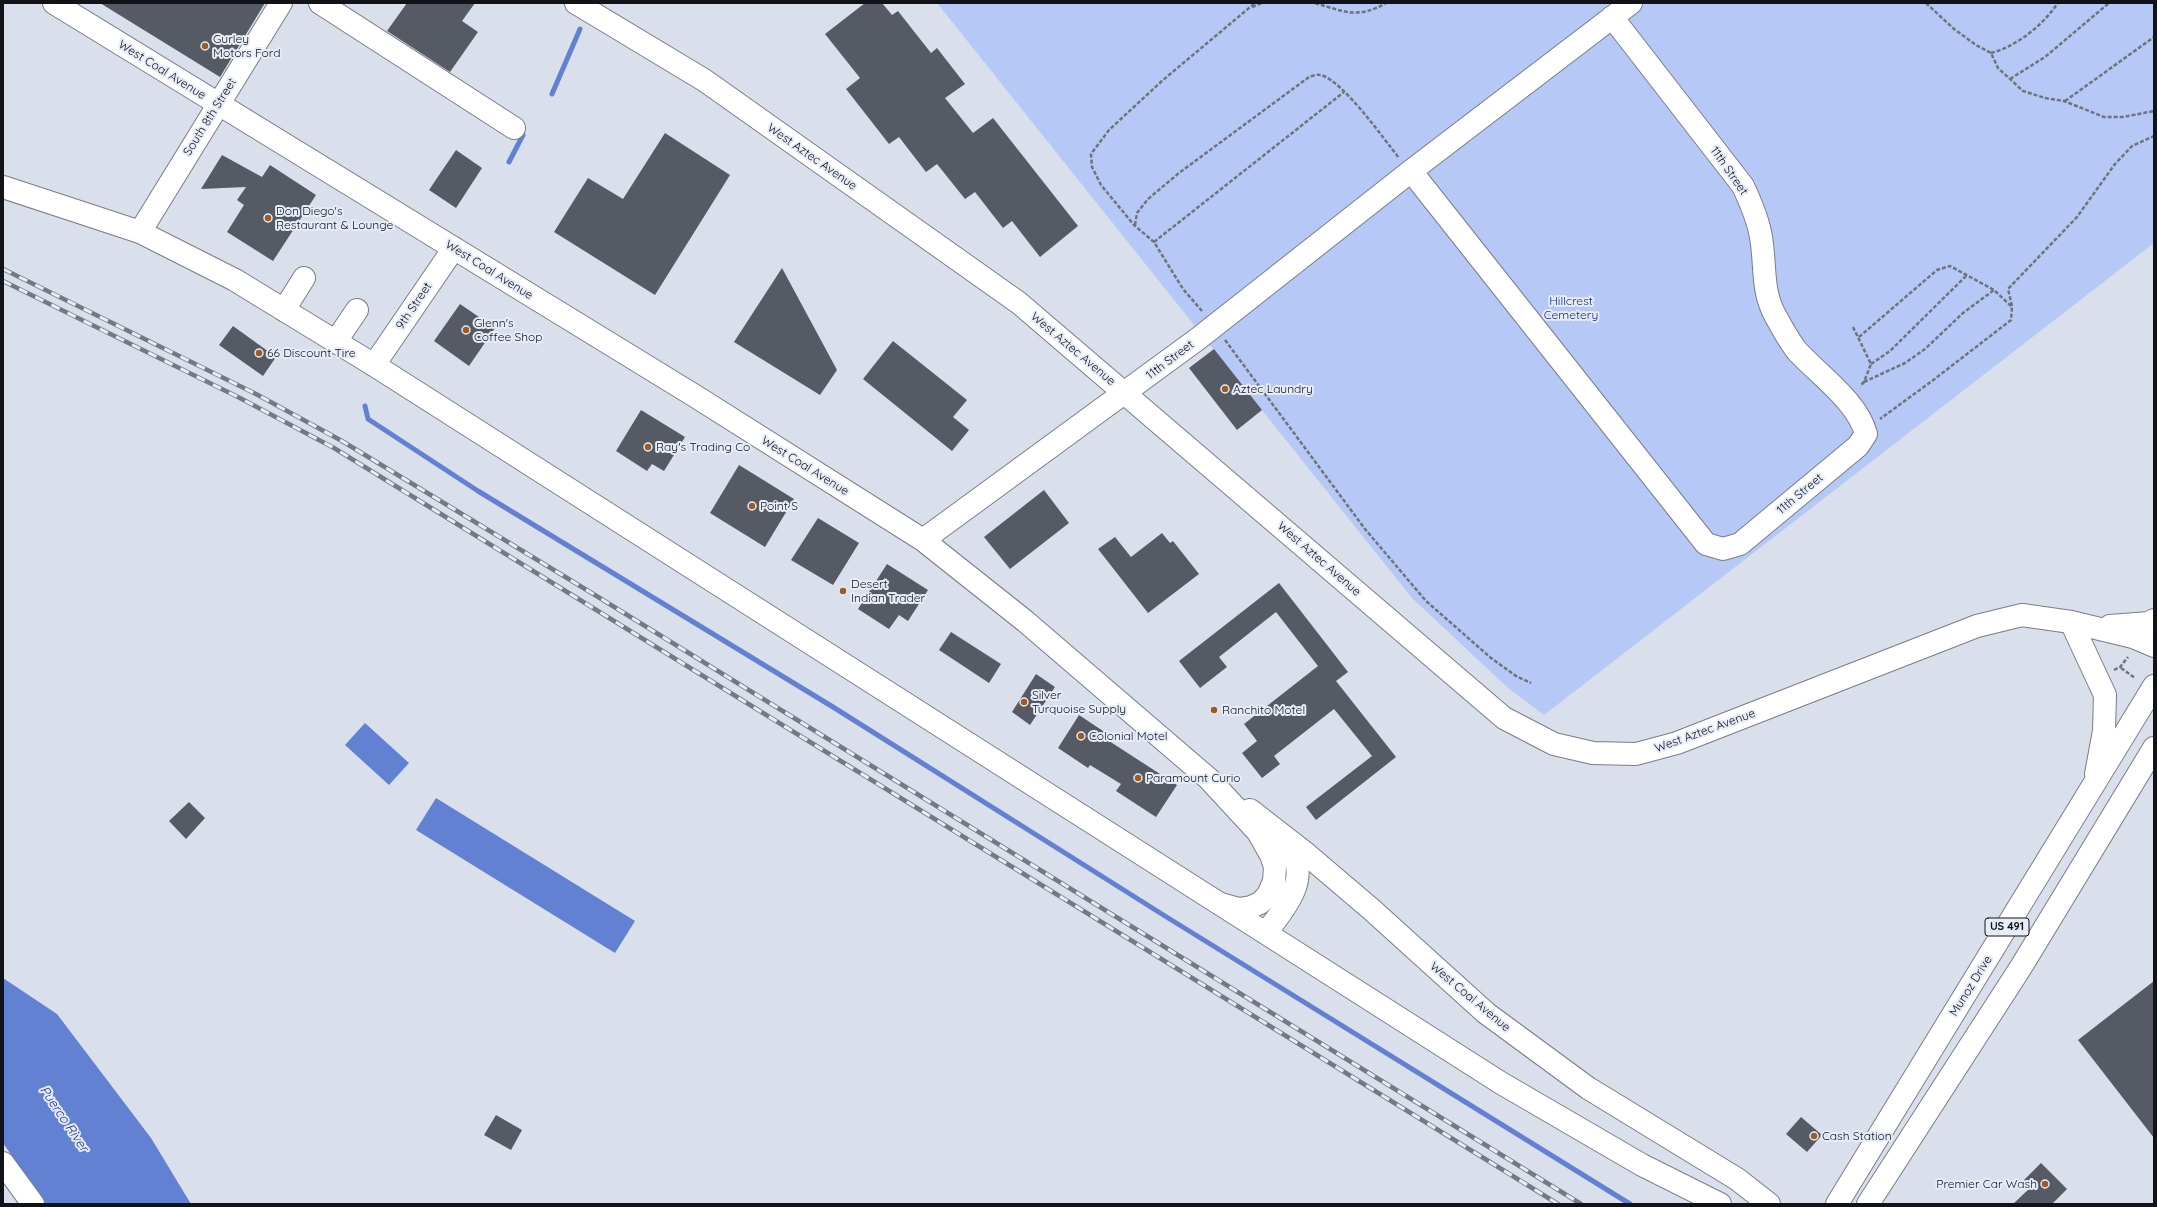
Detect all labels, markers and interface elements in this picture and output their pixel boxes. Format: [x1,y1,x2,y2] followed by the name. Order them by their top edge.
[213,32,280,60] place label: Gurley Motors Ford
[116,37,208,103] street label: West Coal Avenue
[200,41,210,51] marker: Gurley Motors Ford
[180,76,240,158] street label: South 8th Street
[764,121,860,193] street label: West Aztec Avenue
[1707,144,1751,198] street label: 11th Street
[276,204,393,232] place label: Don Diego's Restaurant & Lounge
[263,213,273,223] marker: Don Diego's Restaurant & Lounge
[443,237,535,303] street label: West Coal Avenue
[393,280,435,332] street label: 9th Street
[1544,294,1598,322] park label: Hillcrest Cemetery
[1028,309,1118,389] street label: West Aztec Avenue
[474,316,543,344] place label: Glenn's Coffee Shop
[461,325,471,335] marker: Glenn's Coffee Shop
[1143,337,1197,383] street label: 11th Street
[267,346,356,360] place label: 66 Discount Tire
[254,348,264,358] marker: 66 Discount Tire
[1233,382,1313,396] place label: Aztec Laundry
[1220,384,1230,394] marker: Aztec Laundry
[759,433,851,499] street label: West Coal Avenue
[656,440,750,454] place label: Ray's Trading Co
[643,442,653,452] marker: Ray's Trading Co
[1774,471,1826,517] street label: 11th Street
[760,499,798,513] place label: Point S
[747,501,757,511] marker: Point S
[1274,519,1364,599] street label: West Aztec Avenue
[851,577,925,605] place label: Desert Indian Trader
[838,586,848,596] marker: Desert Indian Trader
[1032,688,1126,716] place label: Silver Turquoise Supply
[1019,697,1029,707] marker: Silver Turquoise Supply
[1222,703,1305,717] place label: Ranchito Motel
[1209,705,1219,715] marker: Ranchito Motel
[1653,706,1757,756] street label: West Aztec Avenue
[1089,729,1168,743] place label: Colonial Motel
[1076,731,1086,741] marker: Colonial Motel
[1146,771,1241,785] place label: Paramount Curio
[1133,773,1143,783] marker: Paramount Curio
[1985,918,2029,936] road number: US 491
[1947,953,1995,1019] street label: Munoz Drive
[1427,959,1513,1035] street label: West Coal Avenue
[36,1083,92,1155] water label: Puerco River
[1822,1129,1892,1143] place label: Cash Station
[1809,1131,1819,1141] marker: Cash Station
[1936,1177,2037,1191] place label: Premier Car Wash
[2040,1179,2050,1189] marker: Premier Car Wash

